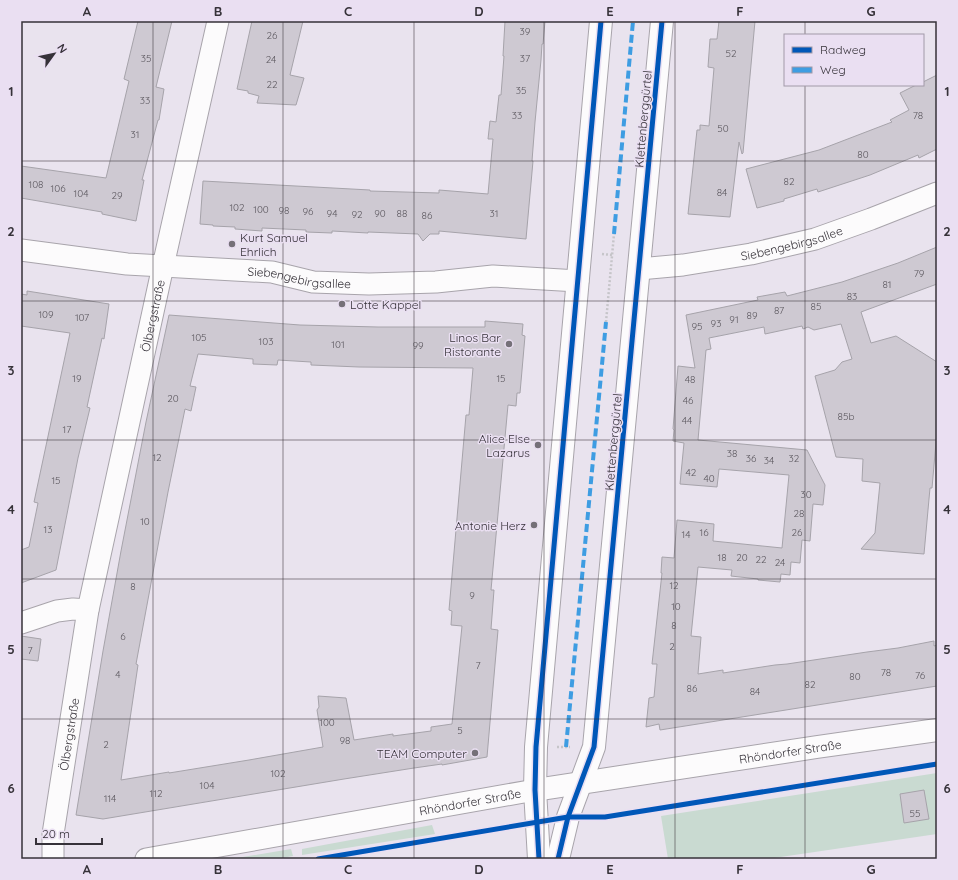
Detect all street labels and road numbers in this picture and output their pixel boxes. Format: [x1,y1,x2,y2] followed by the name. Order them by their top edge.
[631,70,655,168] street label: Klettenberggürtel
[739,222,845,263] street label: Siebengebirgsallee
[247,263,352,291] street label: Siebengebirgsallee
[137,278,167,353] street label: Ölbergstraße
[601,393,625,491] street label: Klettenberggürtel
[56,697,82,772] street label: Ölbergstraße
[738,736,842,766] street label: Rhöndorfer Straße
[418,785,522,818] street label: Rhöndorfer Straße

